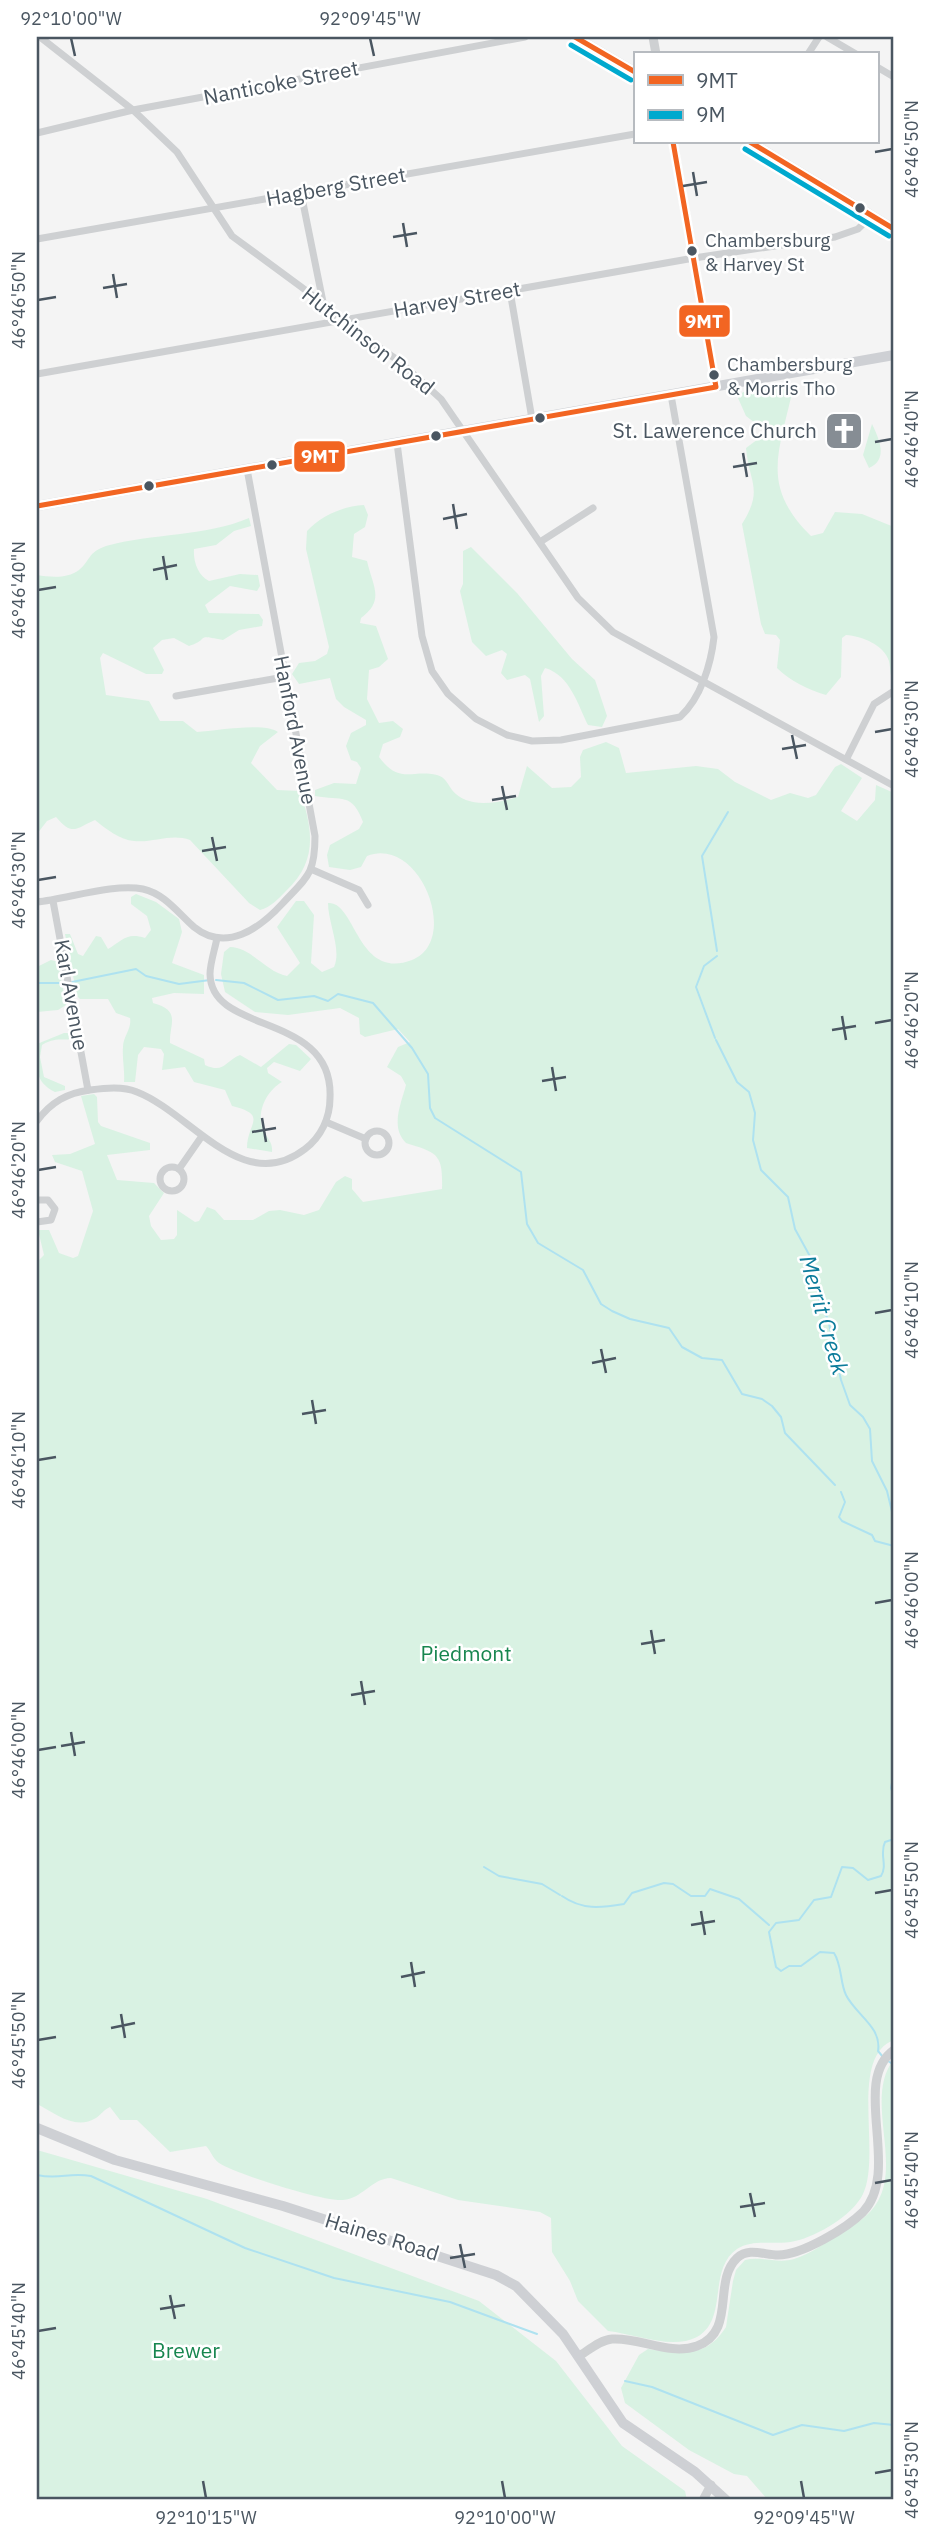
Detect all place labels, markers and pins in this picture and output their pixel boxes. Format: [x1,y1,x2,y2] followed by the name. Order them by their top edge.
[853,201,867,215] unlabelled marker
[705,228,830,276] place label: Chambersburg & Harvey St
[685,244,699,258] marker: Chambersburg & Harvey St
[727,352,852,400] place label: Chambersburg & Morris Tho
[707,368,721,382] marker: Chambersburg & Morris Tho
[823,410,865,452] church icon: St. Lawerence Church
[533,411,547,425] unlabelled marker
[613,416,817,444] place label: St. Lawerence Church
[429,429,443,443] unlabelled marker
[265,458,279,472] unlabelled marker
[142,479,156,493] unlabelled marker

